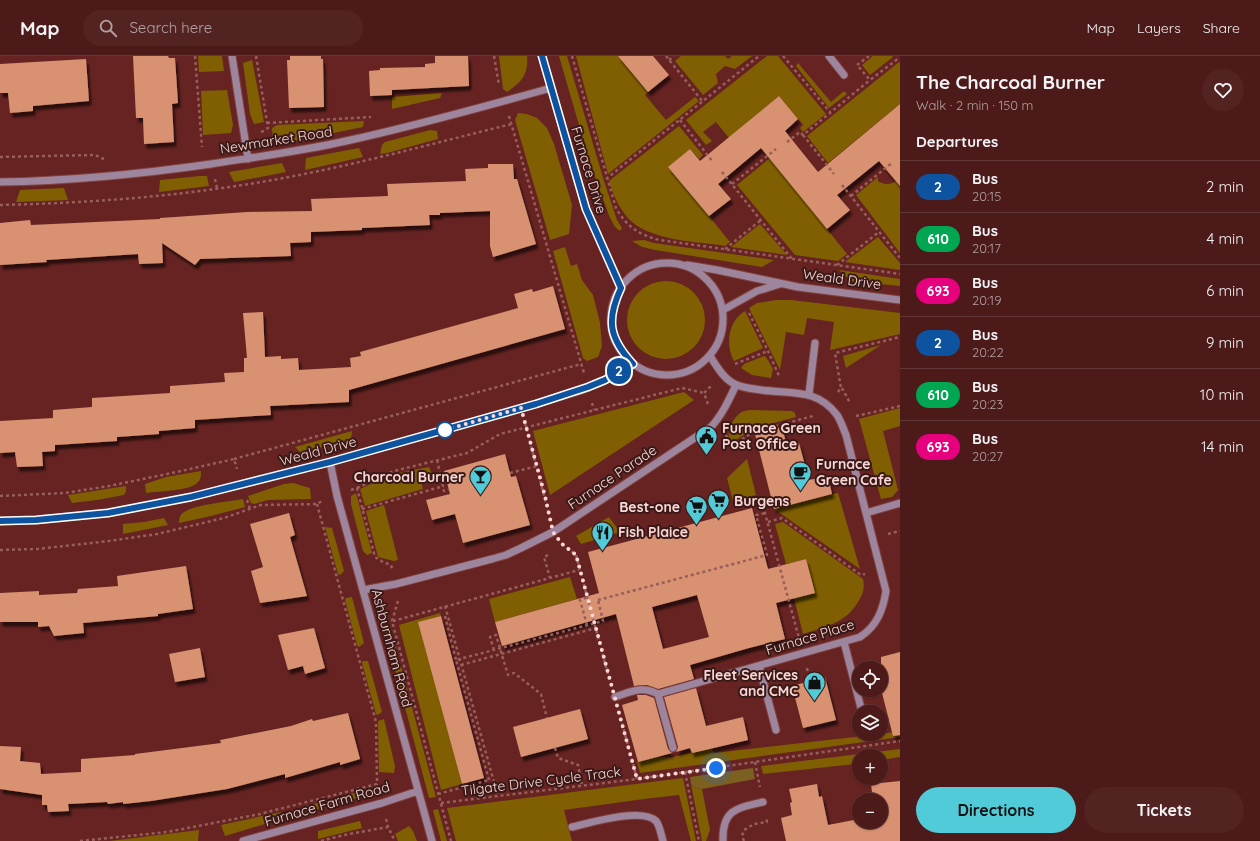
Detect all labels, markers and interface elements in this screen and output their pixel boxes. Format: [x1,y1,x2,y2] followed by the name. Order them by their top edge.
[83,10,363,46] search box
[20,16,59,40] text: Map
[97,17,119,39] icon: search
[129,18,212,37] text: Search here
[1086,19,1115,37] text: Map
[1137,19,1181,37] text: Layers
[1203,19,1240,37] text: Share
[1202,69,1244,111] button: heart
[916,70,1105,94] text: The Charcoal Burner
[916,97,1033,113] text: Walk · 2 min · 150 m
[218,122,334,158] street label: Newmarket Road
[567,124,611,216] street label: Furnace Drive
[916,132,998,151] text: Departures
[972,169,998,188] text: Bus
[1206,177,1244,196] text: 2 min
[934,178,942,196] text: 2
[972,188,1001,204] text: 20:15
[972,221,998,240] text: Bus
[1206,229,1244,248] text: 4 min
[927,230,949,248] text: 610
[972,240,1001,256] text: 20:17
[802,265,882,293] street label: Weald Drive
[972,273,998,292] text: Bus
[1206,281,1244,300] text: 6 min
[926,282,950,300] text: 693
[972,292,1001,308] text: 20:19
[972,325,998,344] text: Bus
[1206,333,1244,352] text: 9 min
[934,334,942,352] text: 2
[972,344,1004,360] text: 20:22
[606,358,632,384] line badge: 2
[615,362,623,380] text: 2
[972,377,998,396] text: Bus
[1200,385,1244,404] text: 10 min
[927,386,949,404] text: 610
[972,396,1003,412] text: 20:23
[722,419,821,453] place label: Furnace Green Post Office
[436,421,454,439] unlabelled marker
[694,423,720,456] public building icon: Furnace Green Post Office
[972,429,998,448] text: Bus
[278,432,358,470] street label: Weald Drive
[1201,437,1244,456] text: 14 min
[926,438,950,456] text: 693
[564,441,660,513] street label: Furnace Parade
[972,448,1003,464] text: 20:27
[816,455,892,489] place label: Furnace Green Cafe
[788,459,814,492] cafe icon: Furnace Green Cafe
[467,464,493,497] bar icon: Charcoal Burner
[354,468,464,486] place label: Charcoal Burner
[706,488,732,521] supermarket icon: Burgens
[734,492,790,510] place label: Burgens
[683,494,709,527] supermarket icon: Best-one
[619,498,680,516] place label: Best-one
[589,519,615,552] restaurant icon: Fish Plaice
[618,523,688,541] place label: Fish Plaice
[368,587,416,709] street label: Ashburnham Road
[763,615,857,659] street label: Furnace Place
[852,661,888,829] map controls
[852,661,888,697] button: locate
[703,666,798,700] place label: Fleet Services and CMC
[801,670,827,703] shop icon: Fleet Services and CMC
[852,705,888,741] button: layers
[852,749,888,785] button: +
[706,758,726,778] your location
[460,762,622,800] street label: Tilgate Drive Cycle Track
[262,778,392,830] street label: Furnace Farm Road
[916,787,1076,833] button: Directions
[1084,787,1244,833] button: Tickets
[852,793,888,829] button: −

